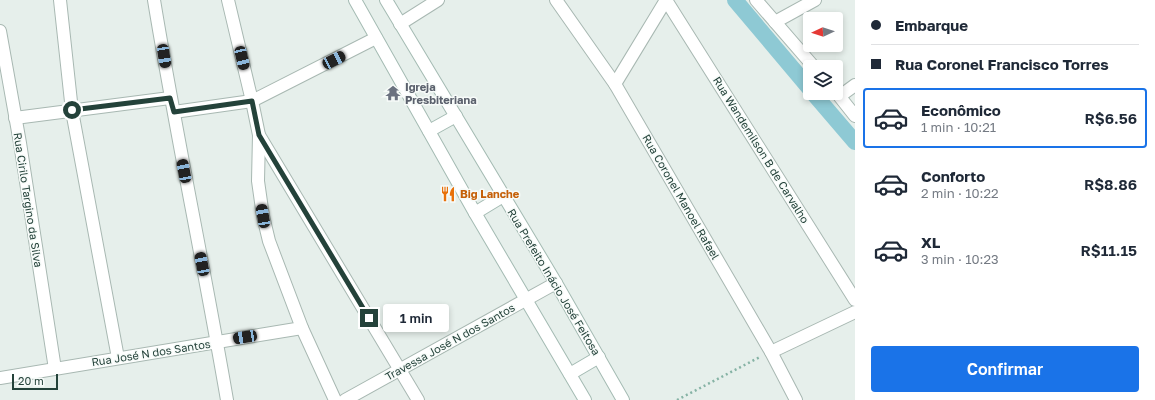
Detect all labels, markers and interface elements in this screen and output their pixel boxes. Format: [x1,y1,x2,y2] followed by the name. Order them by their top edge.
[803,12,843,52] north arrow
[803,12,843,100] map controls
[895,16,968,34] text: Embarque
[156,43,172,69] car
[233,45,251,71] car
[321,49,347,71] car
[895,55,1109,73] text: Rua Coronel Francisco Torres
[803,60,843,100] button: layers
[711,74,812,226] street label: Rua Wandemilson B de Carvalho
[405,80,477,106] place label: Igreja Presbiteriana
[384,84,402,102] temple icon: Igreja Presbiteriana
[873,100,909,136] icon: car
[63,101,81,119] route start
[921,101,1001,119] text: Econômico
[1084,109,1137,127] text: R$6.56
[921,119,996,135] text: 1 min · 10:21
[11,132,46,268] street label: Rua Cirilo Targino da Silva
[640,132,723,262] street label: Rua Coronel Manoel Rafael
[176,158,192,184] car
[873,166,909,202] icon: car
[921,167,985,185] text: Conforto
[1084,175,1137,193] text: R$8.86
[439,185,457,203] restaurant icon: Big Lanche
[921,185,999,201] text: 2 min · 10:22
[460,187,520,200] place label: Big Lanche
[255,203,271,229] car
[505,206,603,357] street label: Rua Prefeito Inácio José Feitosa
[873,232,909,268] icon: car
[921,233,940,251] text: XL
[1080,241,1137,259] text: R$11.15
[194,251,210,277] car
[921,251,999,267] text: 3 min · 10:23
[383,300,517,383] street label: Travessa José N dos Santos
[383,304,449,332] callout: 1 min
[360,309,378,327] route end
[400,310,432,326] text: 1 min
[232,329,258,345] car
[90,337,212,368] street label: Rua José N dos Santos
[871,346,1139,392] button: Confirmar
[12,372,58,391] scale bar
[18,374,44,387] text: 20 m

